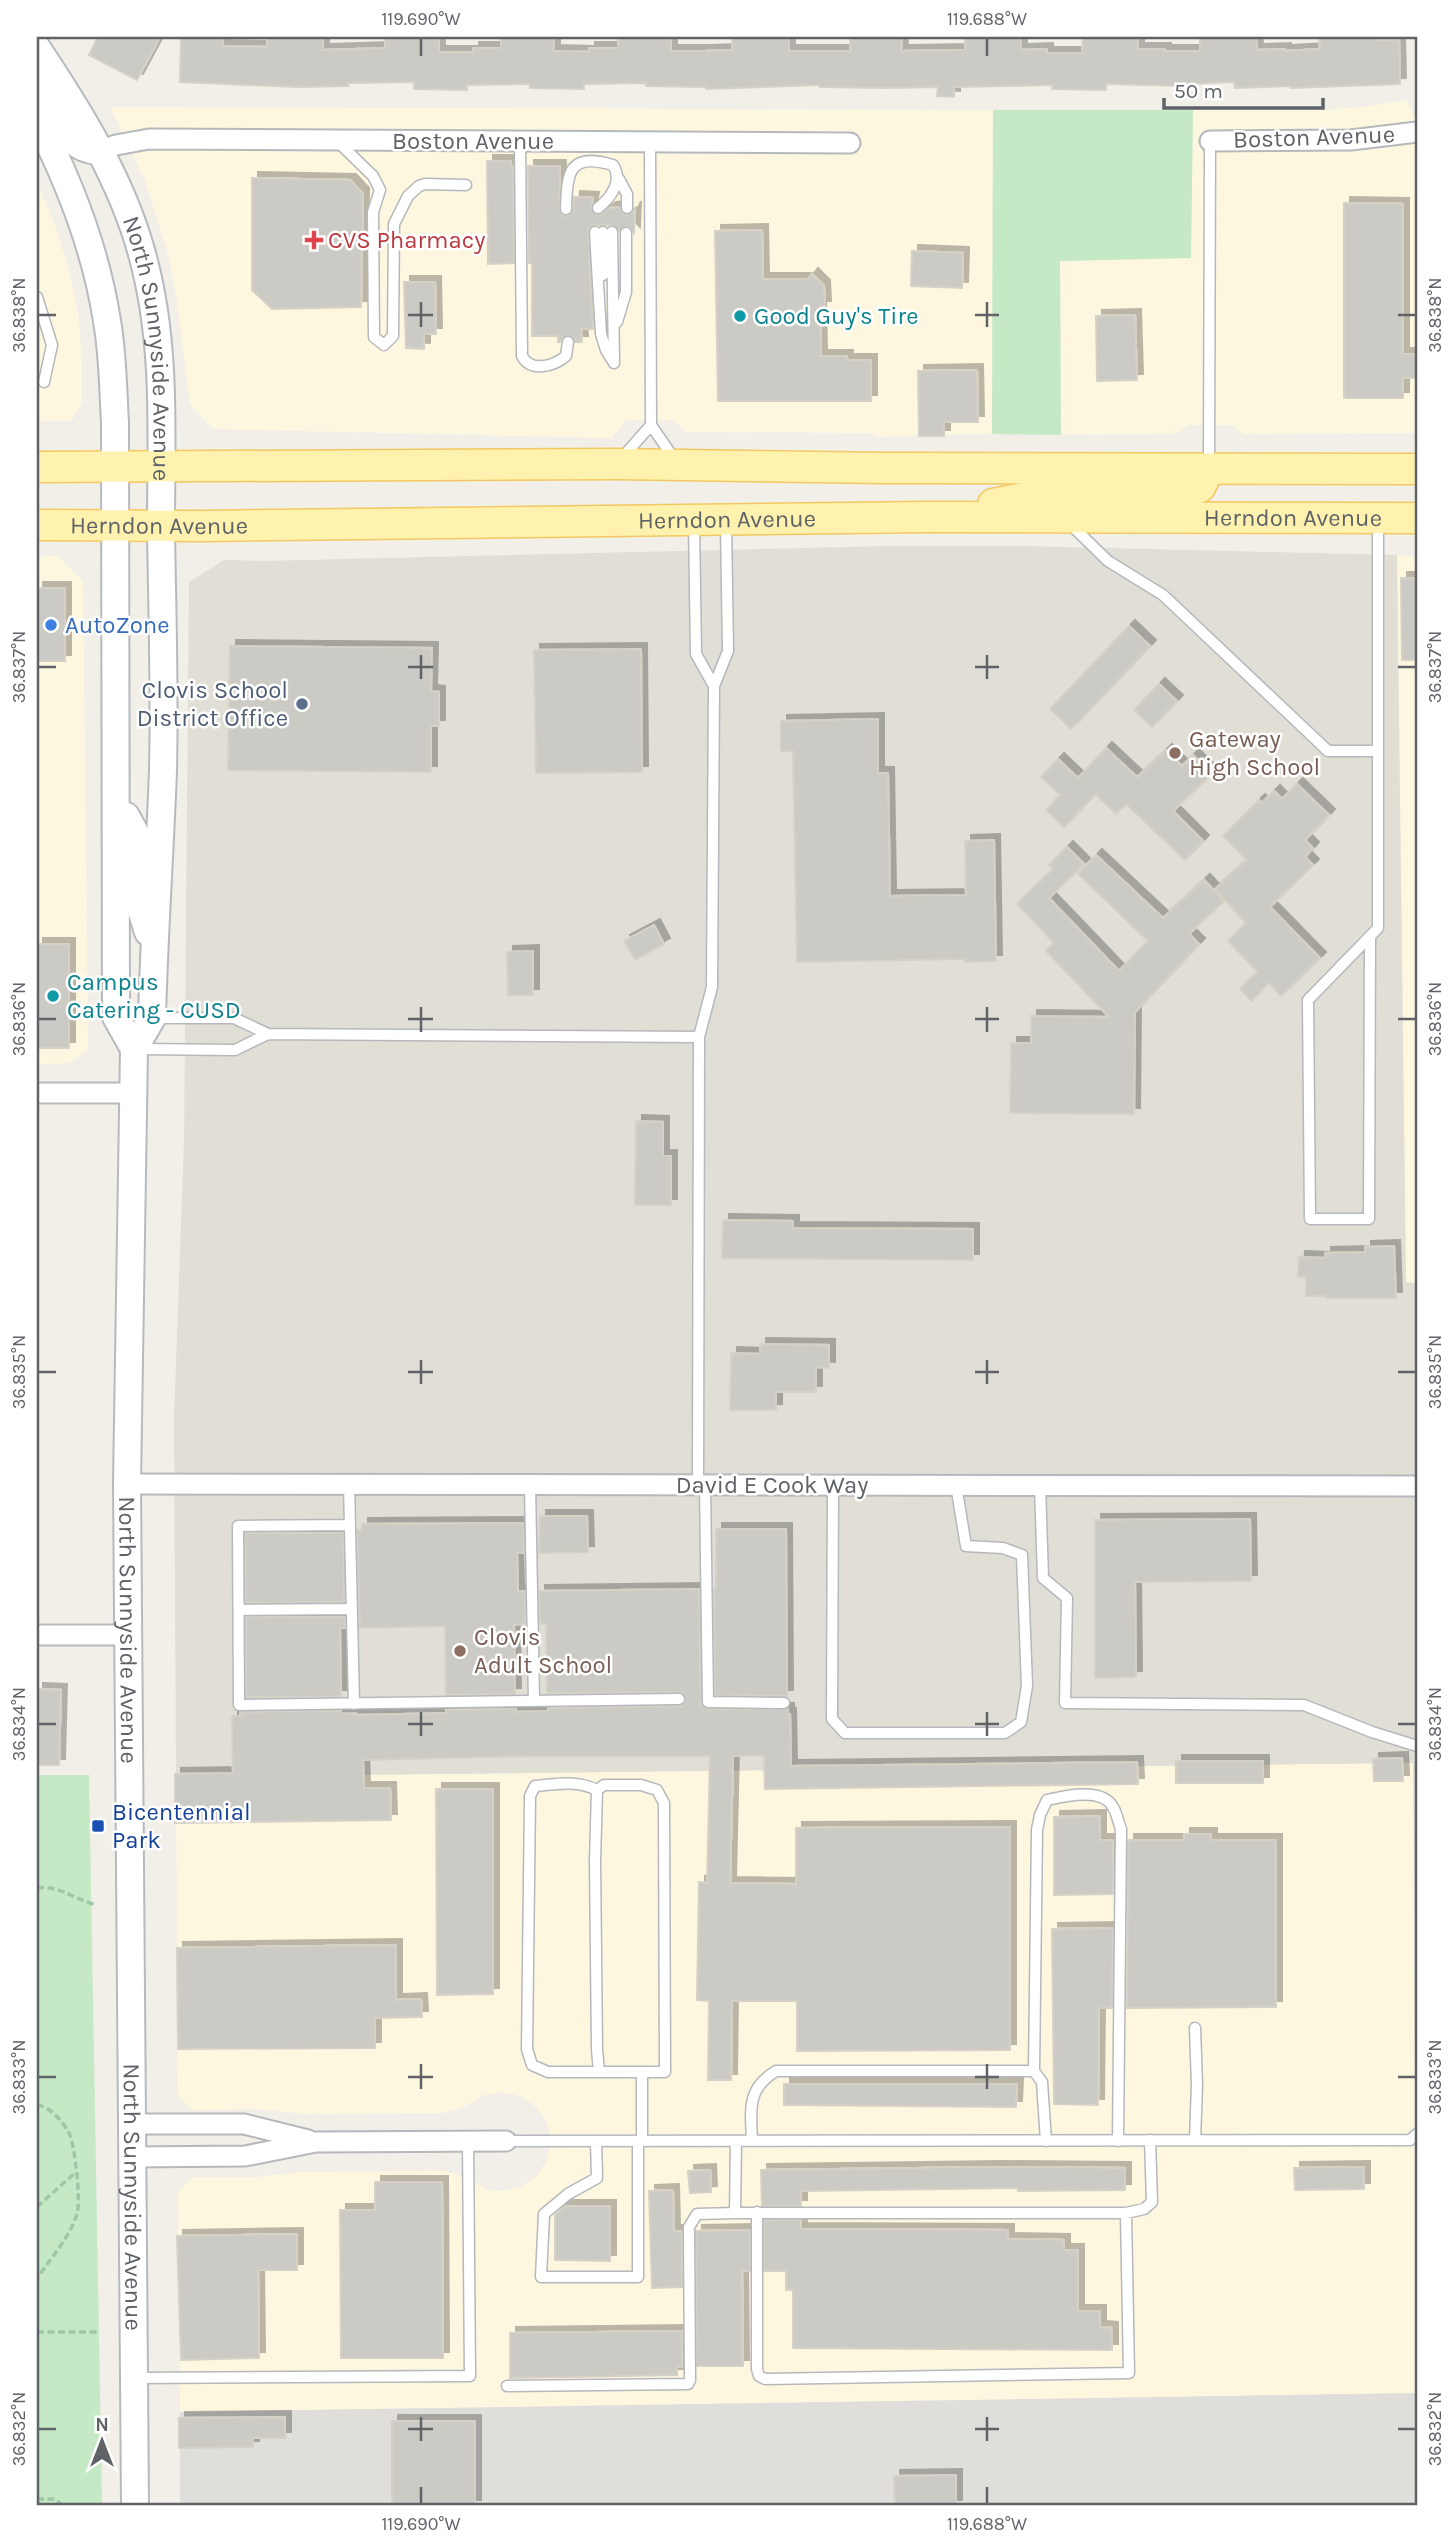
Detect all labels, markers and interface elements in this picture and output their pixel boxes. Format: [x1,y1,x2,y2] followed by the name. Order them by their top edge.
[381,8,461,30] text: 119.690°W
[947,8,1027,30] text: 119.688°W
[1164,66,1323,110] scale bar
[1174,79,1223,103] text: 50 m
[1233,120,1395,154] street label: Boston Avenue
[392,127,554,155] street label: Boston Avenue
[117,212,176,481] street label: North Sunnyside Avenue
[328,226,485,254] place label: CVS Pharmacy
[306,232,322,248] marker: CVS Pharmacy
[8,277,30,353] text: 36.838°N
[1424,277,1446,353] text: 36.838°N
[754,302,919,330] place label: Good Guy's Tire
[732,308,748,324] marker: Good Guy's Tire
[638,504,816,535] street label: Herndon Avenue
[1204,504,1382,532] street label: Herndon Avenue
[70,511,248,540] street label: Herndon Avenue
[65,611,170,639] place label: AutoZone
[43,617,59,633] marker: AutoZone
[8,631,30,703] text: 36.837°N
[1424,631,1446,703] text: 36.837°N
[137,676,288,732] place label: Clovis School District Office
[294,696,310,712] marker: Clovis School District Office
[1189,725,1320,781] place label: Gateway High School
[1167,745,1183,761] marker: Gateway High School
[67,968,241,1024] place label: Campus Catering - CUSD
[8,982,30,1056] text: 36.836°N
[1424,982,1446,1056] text: 36.836°N
[45,988,61,1004] marker: Campus Catering - CUSD
[8,1335,30,1409] text: 36.835°N
[1424,1335,1446,1409] text: 36.835°N
[676,1471,868,1499] street label: David E Cook Way
[113,1496,143,1764] street label: North Sunnyside Avenue
[474,1623,612,1679] place label: Clovis Adult School
[452,1643,468,1659] marker: Clovis Adult School
[8,1687,30,1761] text: 36.834°N
[1424,1687,1446,1761] text: 36.834°N
[112,1798,251,1854] place label: Bicentennial Park
[90,1818,106,1834] marker: Bicentennial Park
[8,2040,30,2114] text: 36.833°N
[1424,2040,1446,2114] text: 36.833°N
[118,2063,148,2331] street label: North Sunnyside Avenue
[8,2392,30,2466] text: 36.832°N
[1424,2392,1446,2466] text: 36.832°N
[66,2406,136,2476] north arrow
[95,2414,109,2436] text: N
[381,2513,461,2535] text: 119.690°W
[947,2513,1027,2535] text: 119.688°W

